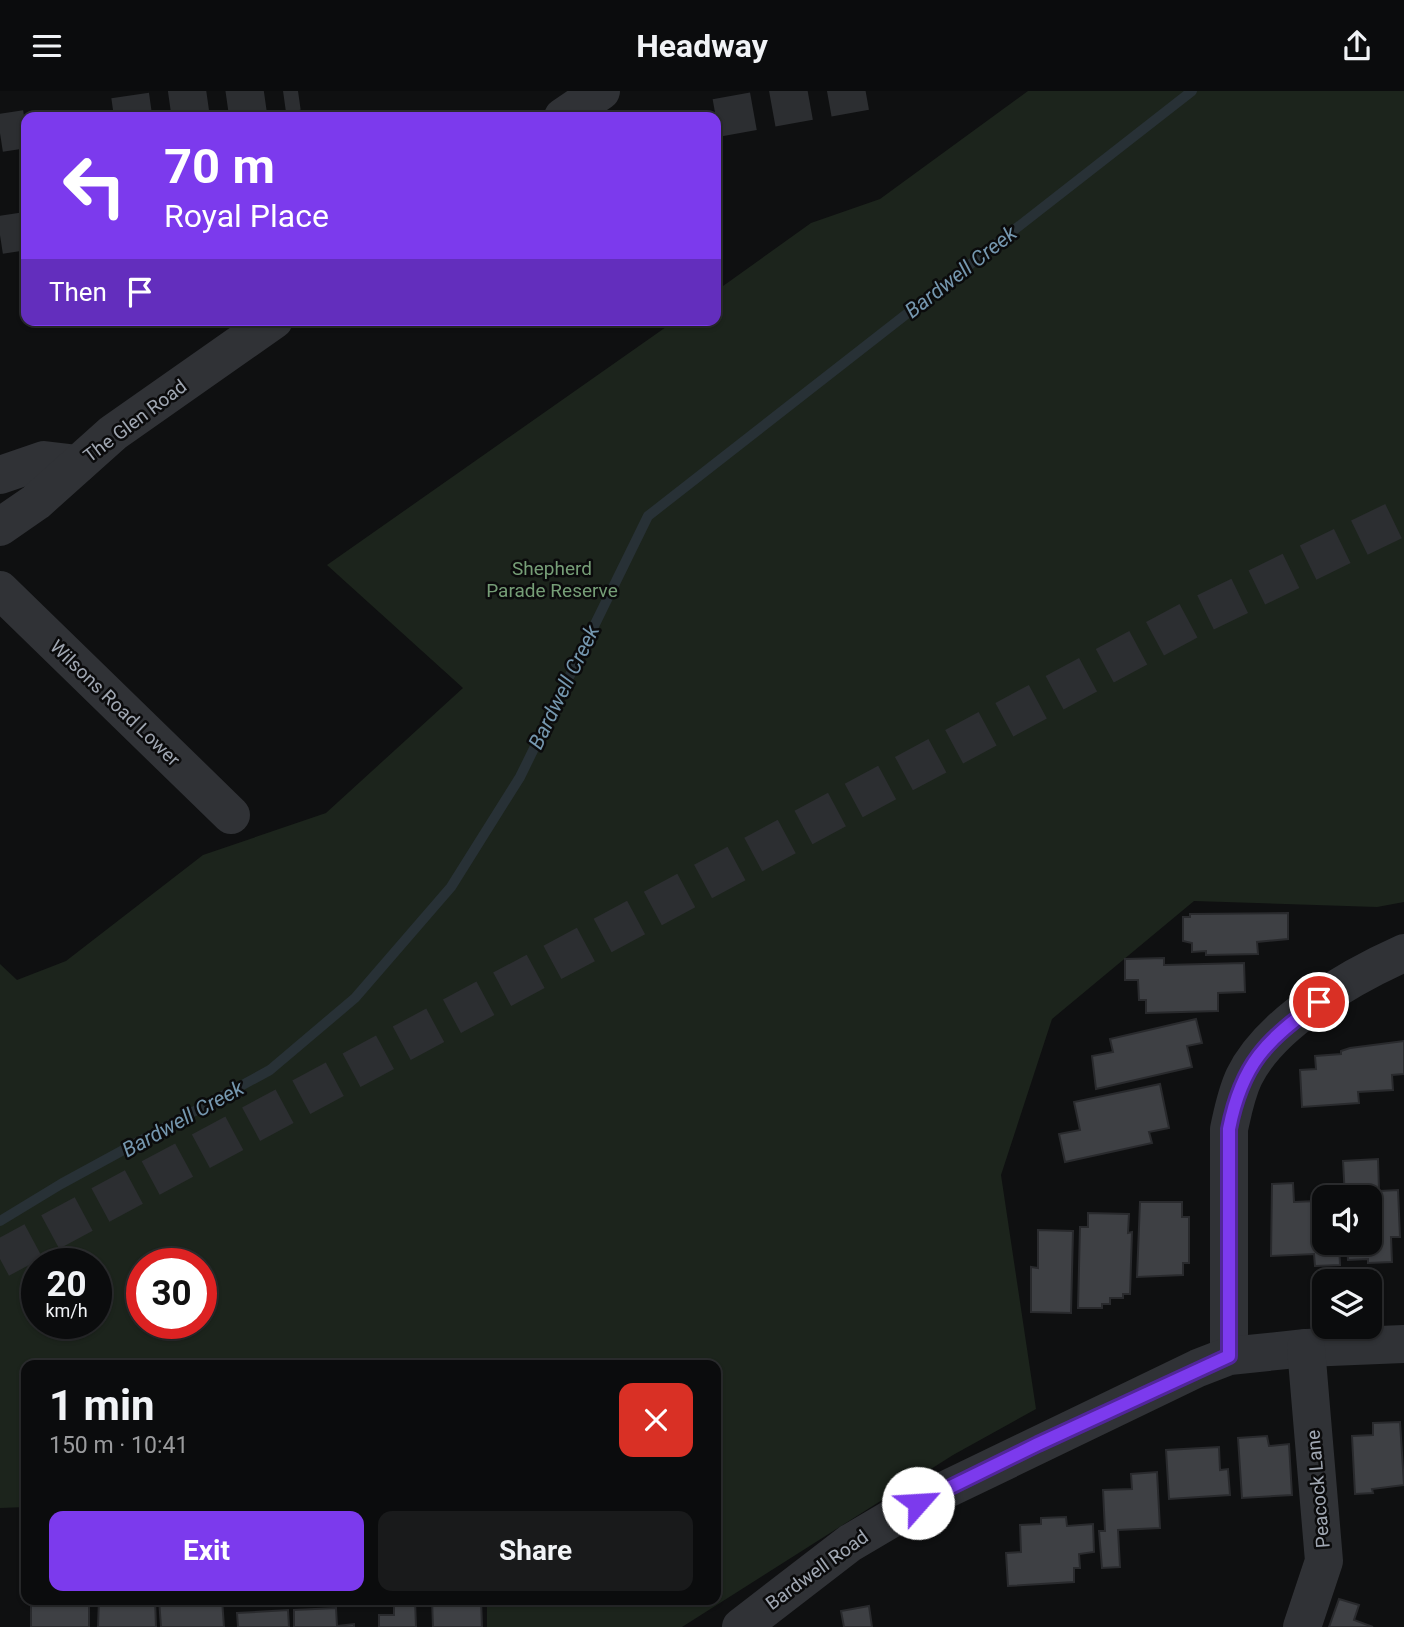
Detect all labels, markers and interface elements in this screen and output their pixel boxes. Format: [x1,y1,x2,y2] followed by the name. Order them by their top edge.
[28,27,66,65] icon: menu
[636,27,768,65] text: Headway
[1338,27,1376,65] icon: share
[164,138,275,195] text: 70 m
[49,140,140,231] icon: left
[164,197,329,235] text: Royal Place
[900,221,1022,323] water label: Bardwell Creek
[121,273,159,311] icon: arrive
[49,277,107,307] text: Then
[79,375,191,467] street label: The Glen Road
[486,557,618,602] park label: Shepherd Parade Reserve
[524,620,605,753] water label: Bardwell Creek
[45,635,185,771] street label: Wilsons Road Lower
[1289,972,1349,1032] pin
[1300,983,1338,1021] icon: arrive
[118,1075,248,1162] water label: Bardwell Creek
[1312,1185,1382,1339] map controls
[1312,1185,1382,1255] button: sound
[126,1248,217,1339] speed limit sign: 30
[46,1264,87,1305] text: 20
[1312,1269,1382,1339] button: layers
[45,1300,88,1321] text: km/h
[49,1381,155,1430] text: 1 min
[619,1383,693,1457] button: close
[1301,1429,1335,1549] street label: Peacock Lane
[49,1432,188,1459] text: 150 m · 10:41
[881,1466,955,1540] position arrow
[49,1511,364,1591] button: Exit
[378,1511,693,1591] button: Share
[761,1525,873,1615] street label: Bardwell Road

